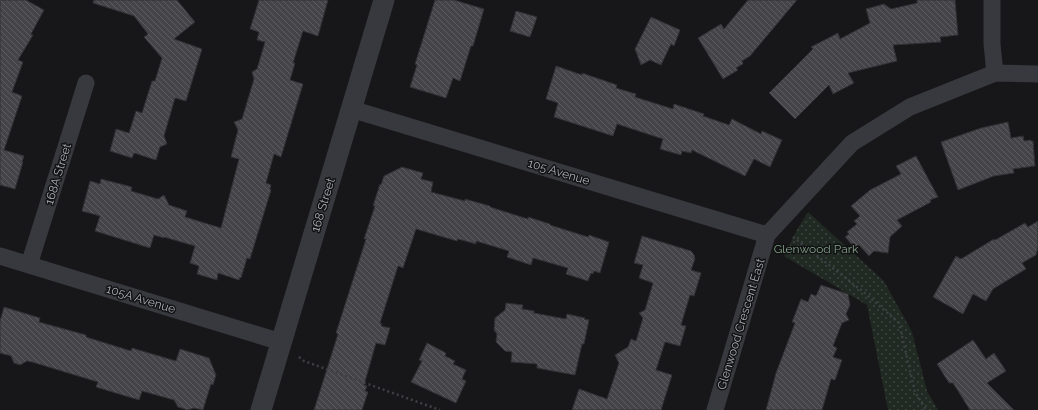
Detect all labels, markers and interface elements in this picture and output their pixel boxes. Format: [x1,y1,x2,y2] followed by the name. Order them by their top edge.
[42,142,74,206] street label: 168A Street
[526,156,592,188] street label: 105 Avenue
[308,176,338,234] street label: 168 Street
[774,242,859,256] park label: Glenwood Park
[714,257,768,391] street label: Glenwood Crescent East
[105,282,177,316] street label: 105A Avenue

